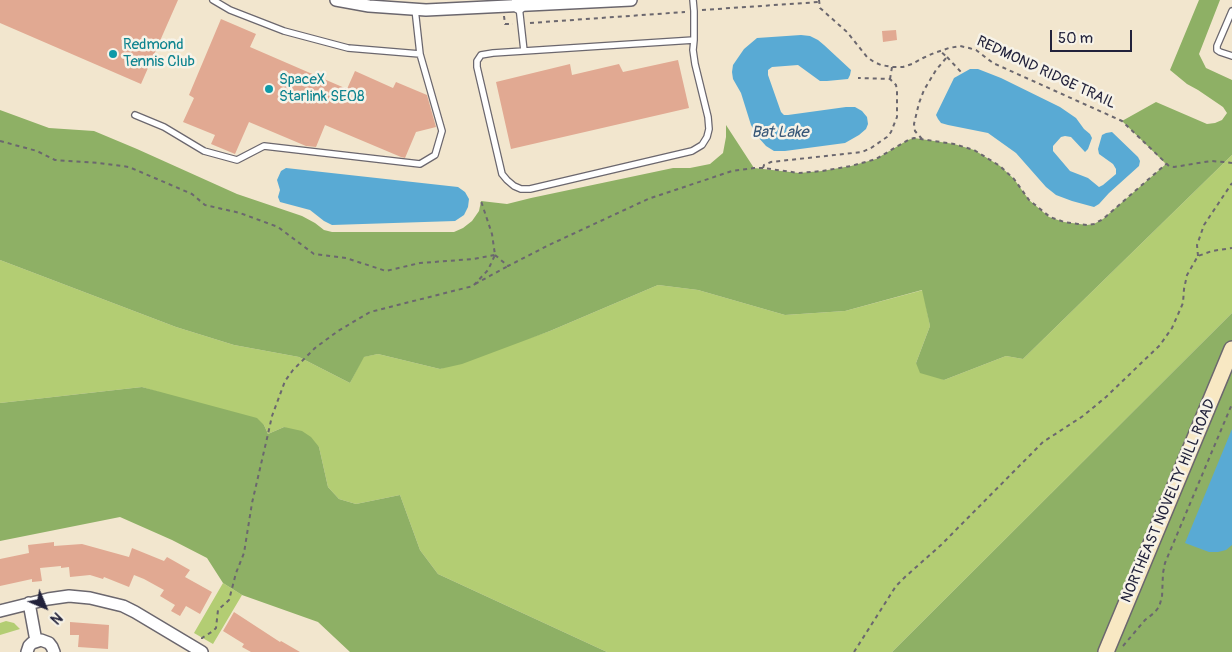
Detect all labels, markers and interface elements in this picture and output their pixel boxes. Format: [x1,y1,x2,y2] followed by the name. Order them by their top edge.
[1052,20,1134,52] scale bar
[1058,29,1093,48] text: 50 m
[973,33,1119,113] street label: REDMOND RIDGE TRAIL
[123,36,195,71] place label: Redmond Tennis Club
[107,48,119,60] marker: Redmond Tennis Club
[279,71,365,106] place label: SpaceX Starlink SE08
[263,83,275,95] marker: SpaceX Starlink SE08
[752,123,808,143] water label: Bat Lake
[1118,397,1220,605] street label: NORTHEAST NOVELTY HILL ROAD
[20,582,70,632] north arrow
[47,609,65,627] text: N

